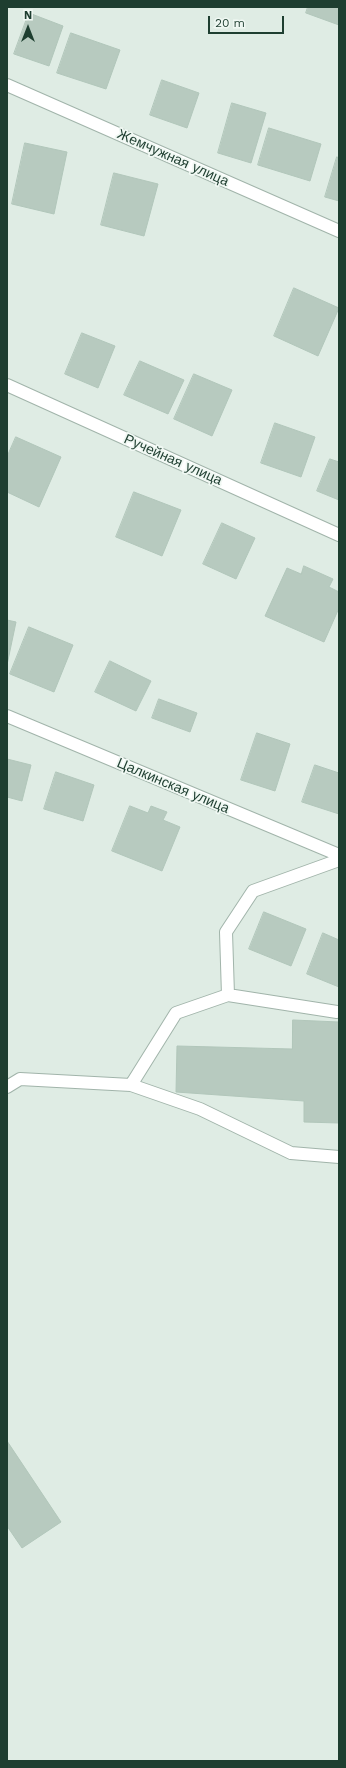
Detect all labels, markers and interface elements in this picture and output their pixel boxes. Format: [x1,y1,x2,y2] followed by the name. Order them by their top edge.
[8,8,48,48] north arrow
[210,8,286,34] scale bar
[24,9,32,22] text: N
[215,16,245,30] text: 20 m
[115,126,231,190] street label: Жемчужная улица
[121,431,225,489] street label: Ручейная улица
[114,755,232,817] street label: Цалкинская улица

